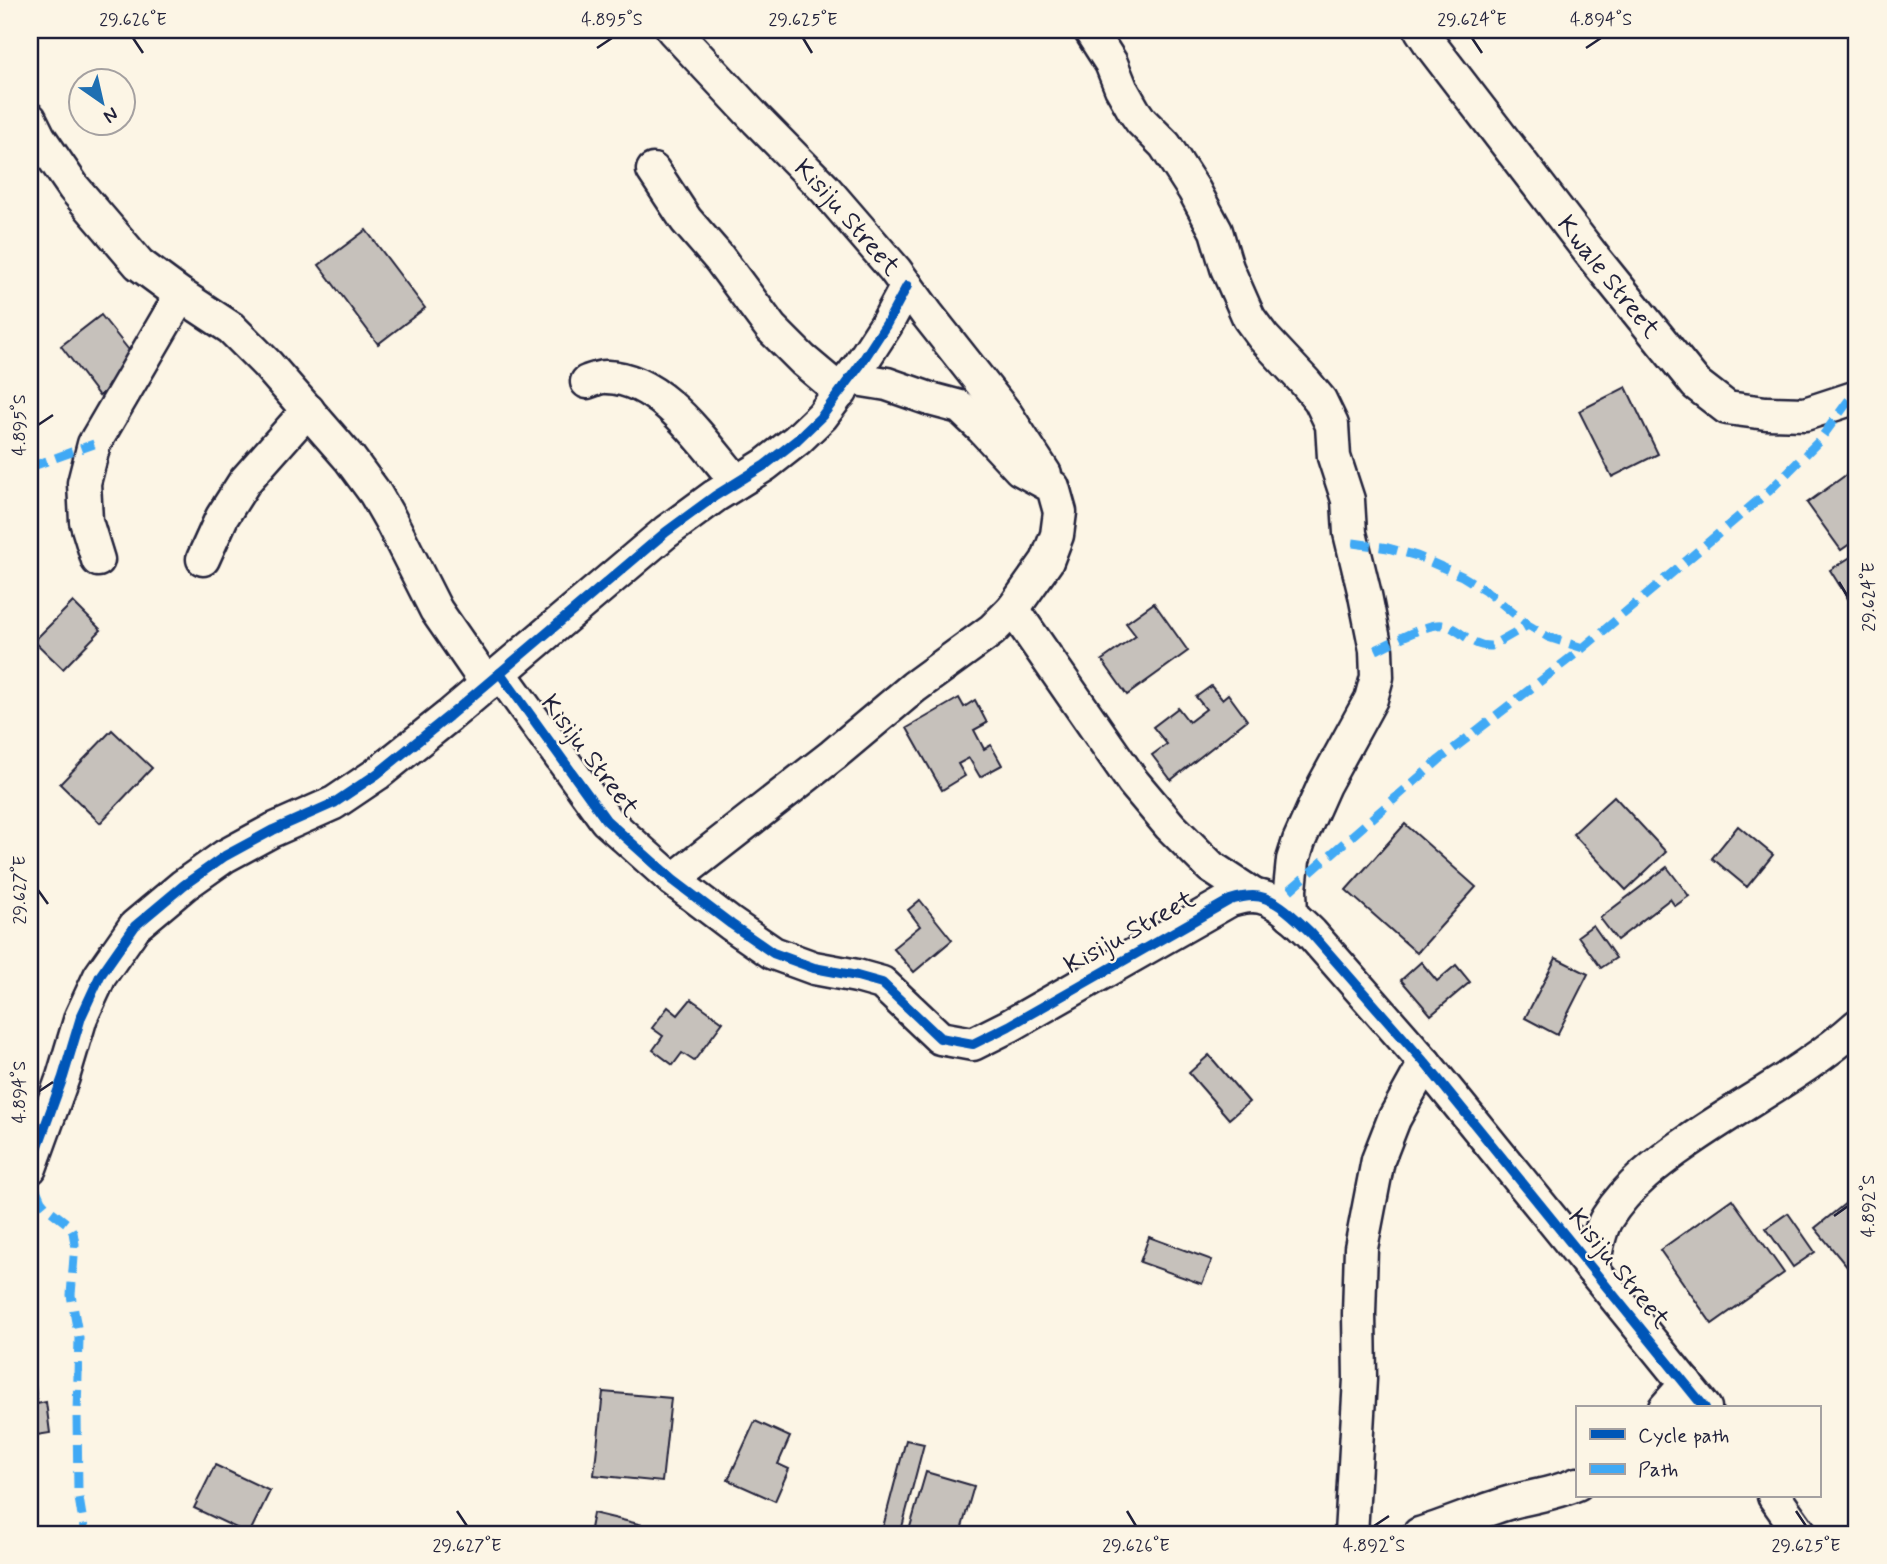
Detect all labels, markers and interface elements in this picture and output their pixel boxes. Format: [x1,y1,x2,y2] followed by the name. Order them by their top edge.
[99,8,167,32] text: 29.626°E
[581,8,643,32] text: 4.895°S
[768,8,838,32] text: 29.625°E
[1437,8,1507,32] text: 29.624°E
[1570,8,1632,32] text: 4.894°S
[66,66,136,136] north arrow
[98,101,123,129] text: N
[786,152,907,284] street label: Kisiju Street
[1549,209,1667,346] street label: Kwale Street
[8,394,32,456] text: 4.895°S
[1857,562,1881,632] text: 29.624°E
[532,688,647,824] street label: Kisiju Street
[8,855,32,925] text: 29.627°E
[1058,883,1202,983] street label: Kisiju Street
[8,1061,32,1123] text: 4.894°S
[1857,1175,1881,1237] text: 4.892°S
[1560,1202,1677,1336] street label: Kisiju Street
[1576,1406,1820,1498] legend
[1638,1422,1729,1450] text: Cycle path
[1638,1456,1678,1484] text: Path
[432,1534,502,1558] text: 29.627°E
[1102,1534,1170,1558] text: 29.626°E
[1343,1534,1405,1558] text: 4.892°S
[1771,1534,1841,1558] text: 29.625°E

